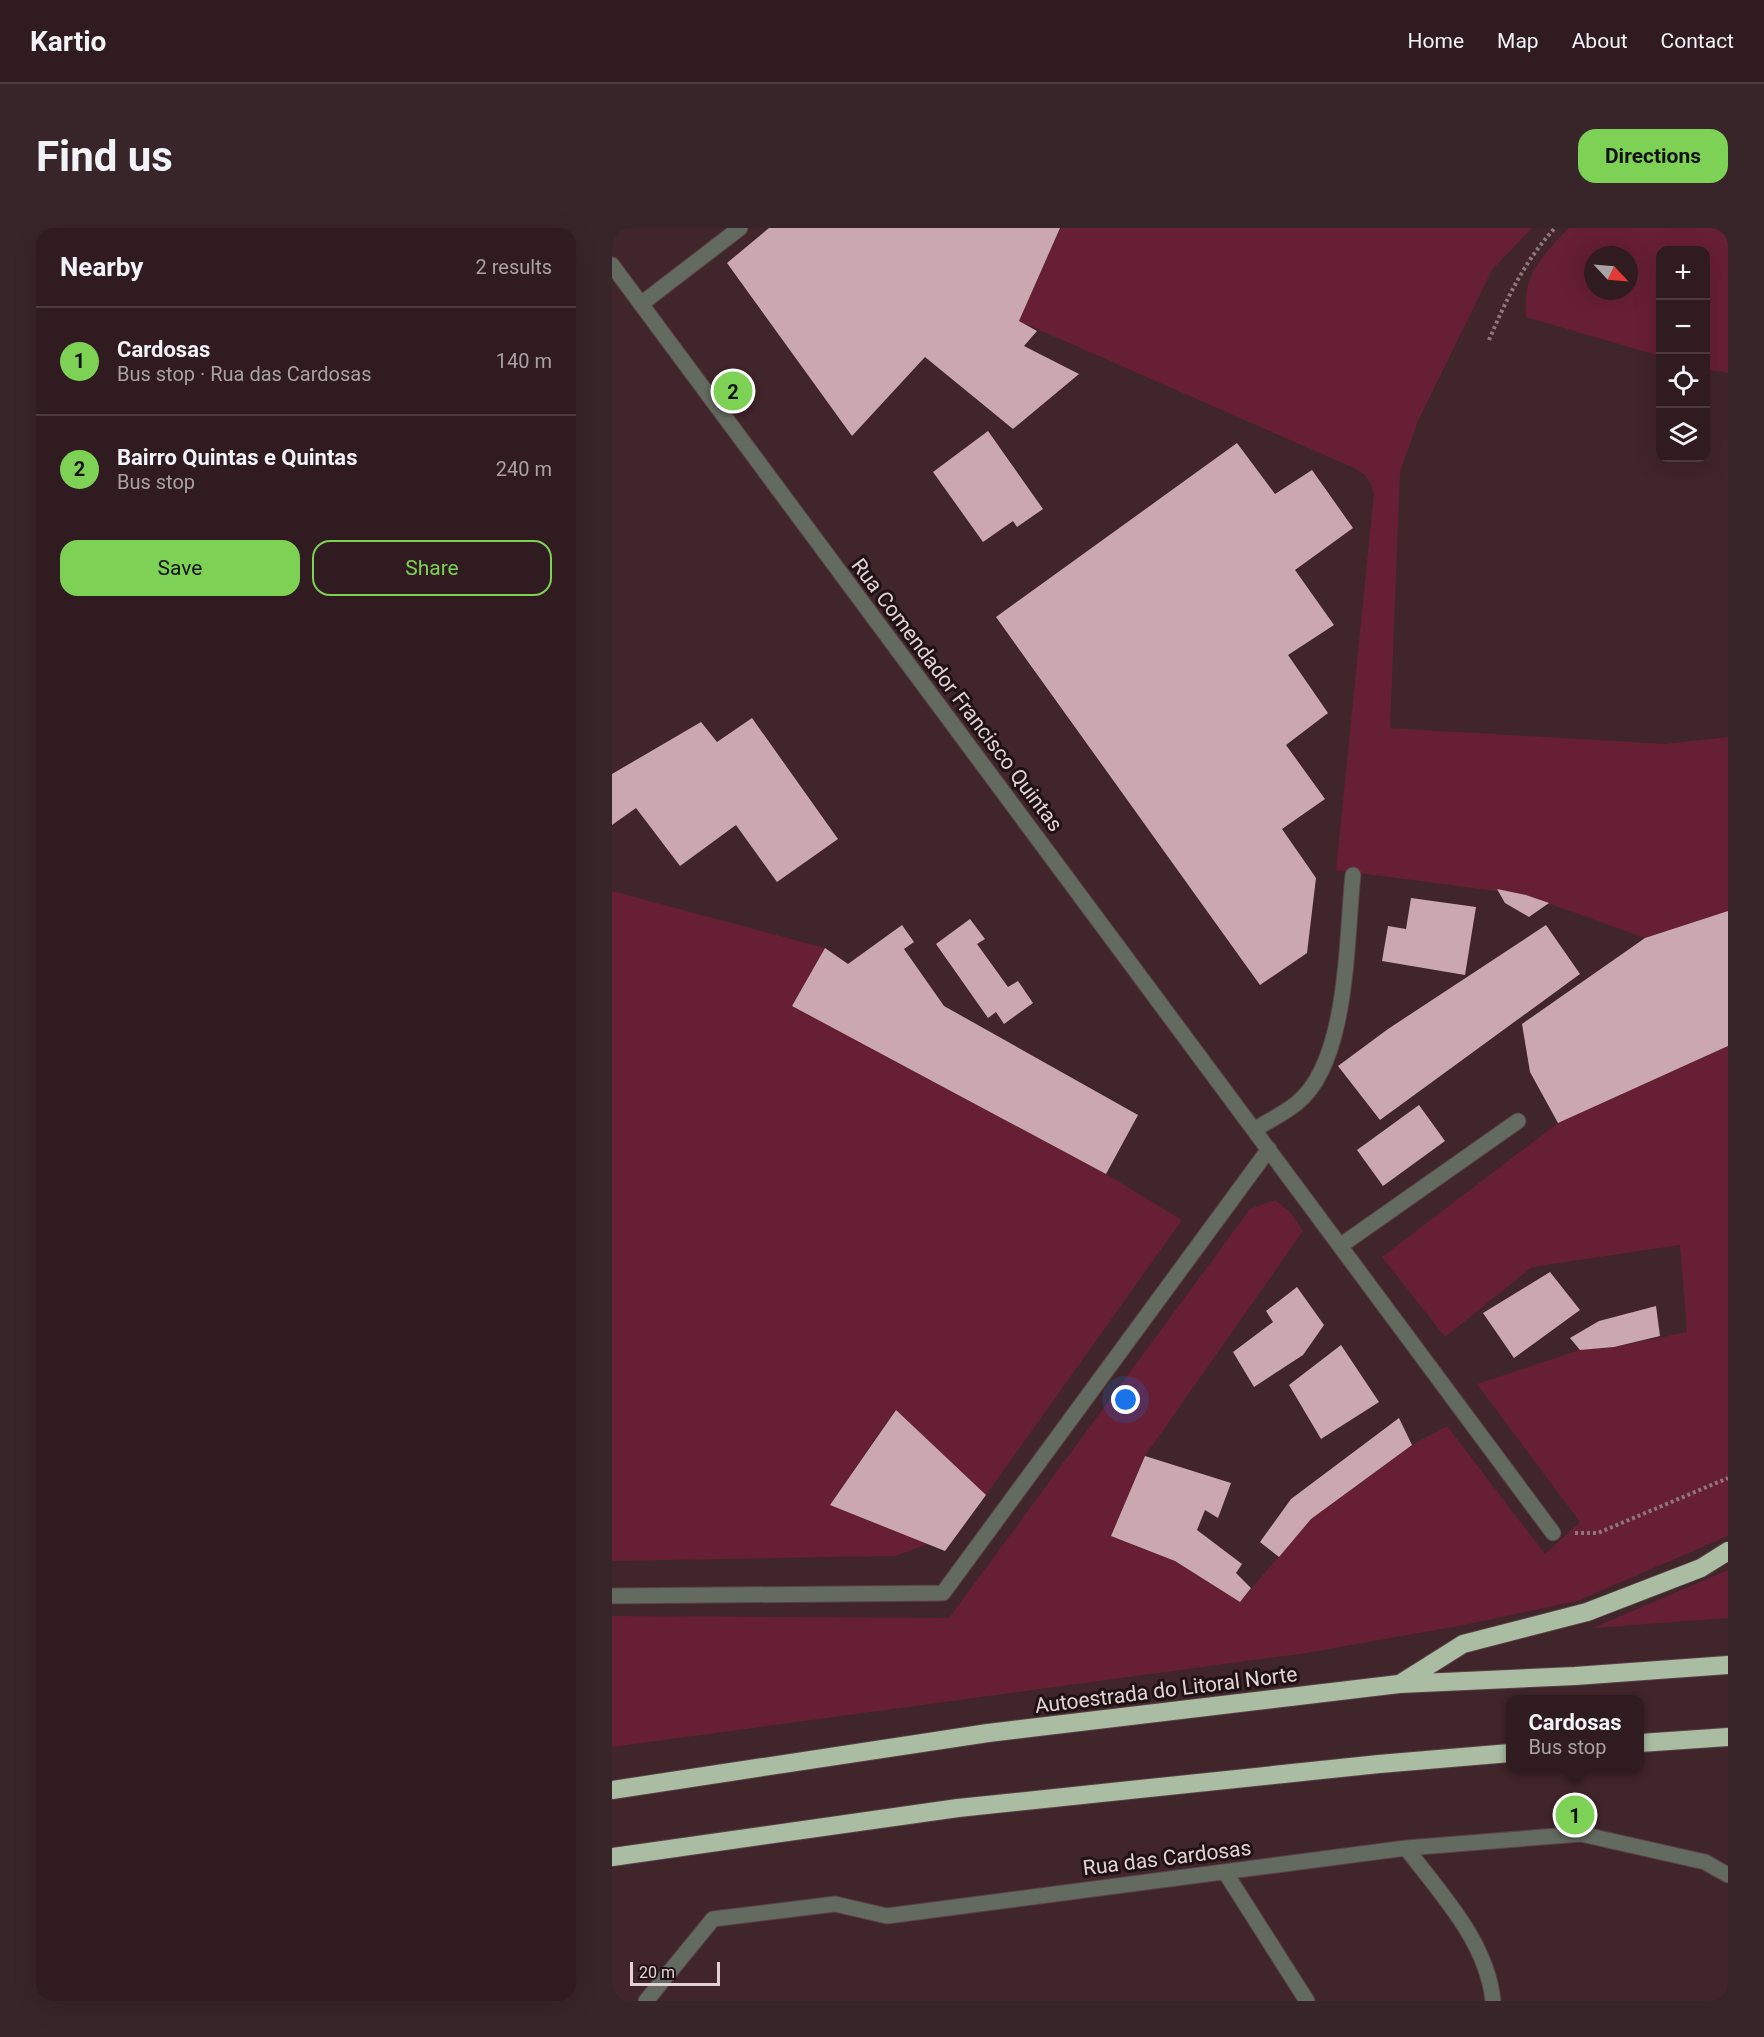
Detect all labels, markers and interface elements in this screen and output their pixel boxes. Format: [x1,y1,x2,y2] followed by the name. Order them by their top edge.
[30,25,106,58] text: Kartio
[1408,29,1464,53] text: Home
[1497,29,1539,53] text: Map
[1572,29,1628,53] text: About
[1661,29,1734,53] text: Contact
[1578,129,1728,183] button: Directions
[36,132,173,181] text: Find us
[1584,246,1638,300] north arrow
[1656,246,1710,462] map controls
[1656,246,1710,300] button: +
[60,252,143,282] text: Nearby
[476,255,552,279] text: 2 results
[1656,300,1710,354] button: −
[117,337,210,362] text: Cardosas
[74,349,85,373] text: 1
[496,349,552,373] text: 140 m
[1656,354,1710,408] button: locate
[117,362,372,386] text: Bus stop · Rua das Cardosas
[714,368,752,414] pin: 2
[1656,408,1710,462] button: layers
[117,445,357,470] text: Bairro Quintas e Quintas
[74,457,85,481] text: 2
[496,457,552,481] text: 240 m
[117,470,195,494] text: Bus stop
[60,540,300,596] button: Save
[312,540,552,596] button: Share
[846,554,1068,836] street label: Rua Comendador Francisco Quintas
[1111,1385,1140,1414] your location
[1033,1662,1299,1718] street label: Autoestrada do Litoral Norte
[1506,1695,1644,1773] popup
[1528,1710,1622,1735] text: Cardosas
[1528,1735,1606,1759] text: Bus stop
[1556,1792,1594,1838] pin: 1
[1081,1836,1253,1880] street label: Rua das Cardosas
[630,1959,720,1986] scale bar
[639,1963,675,1982] text: 20 m

